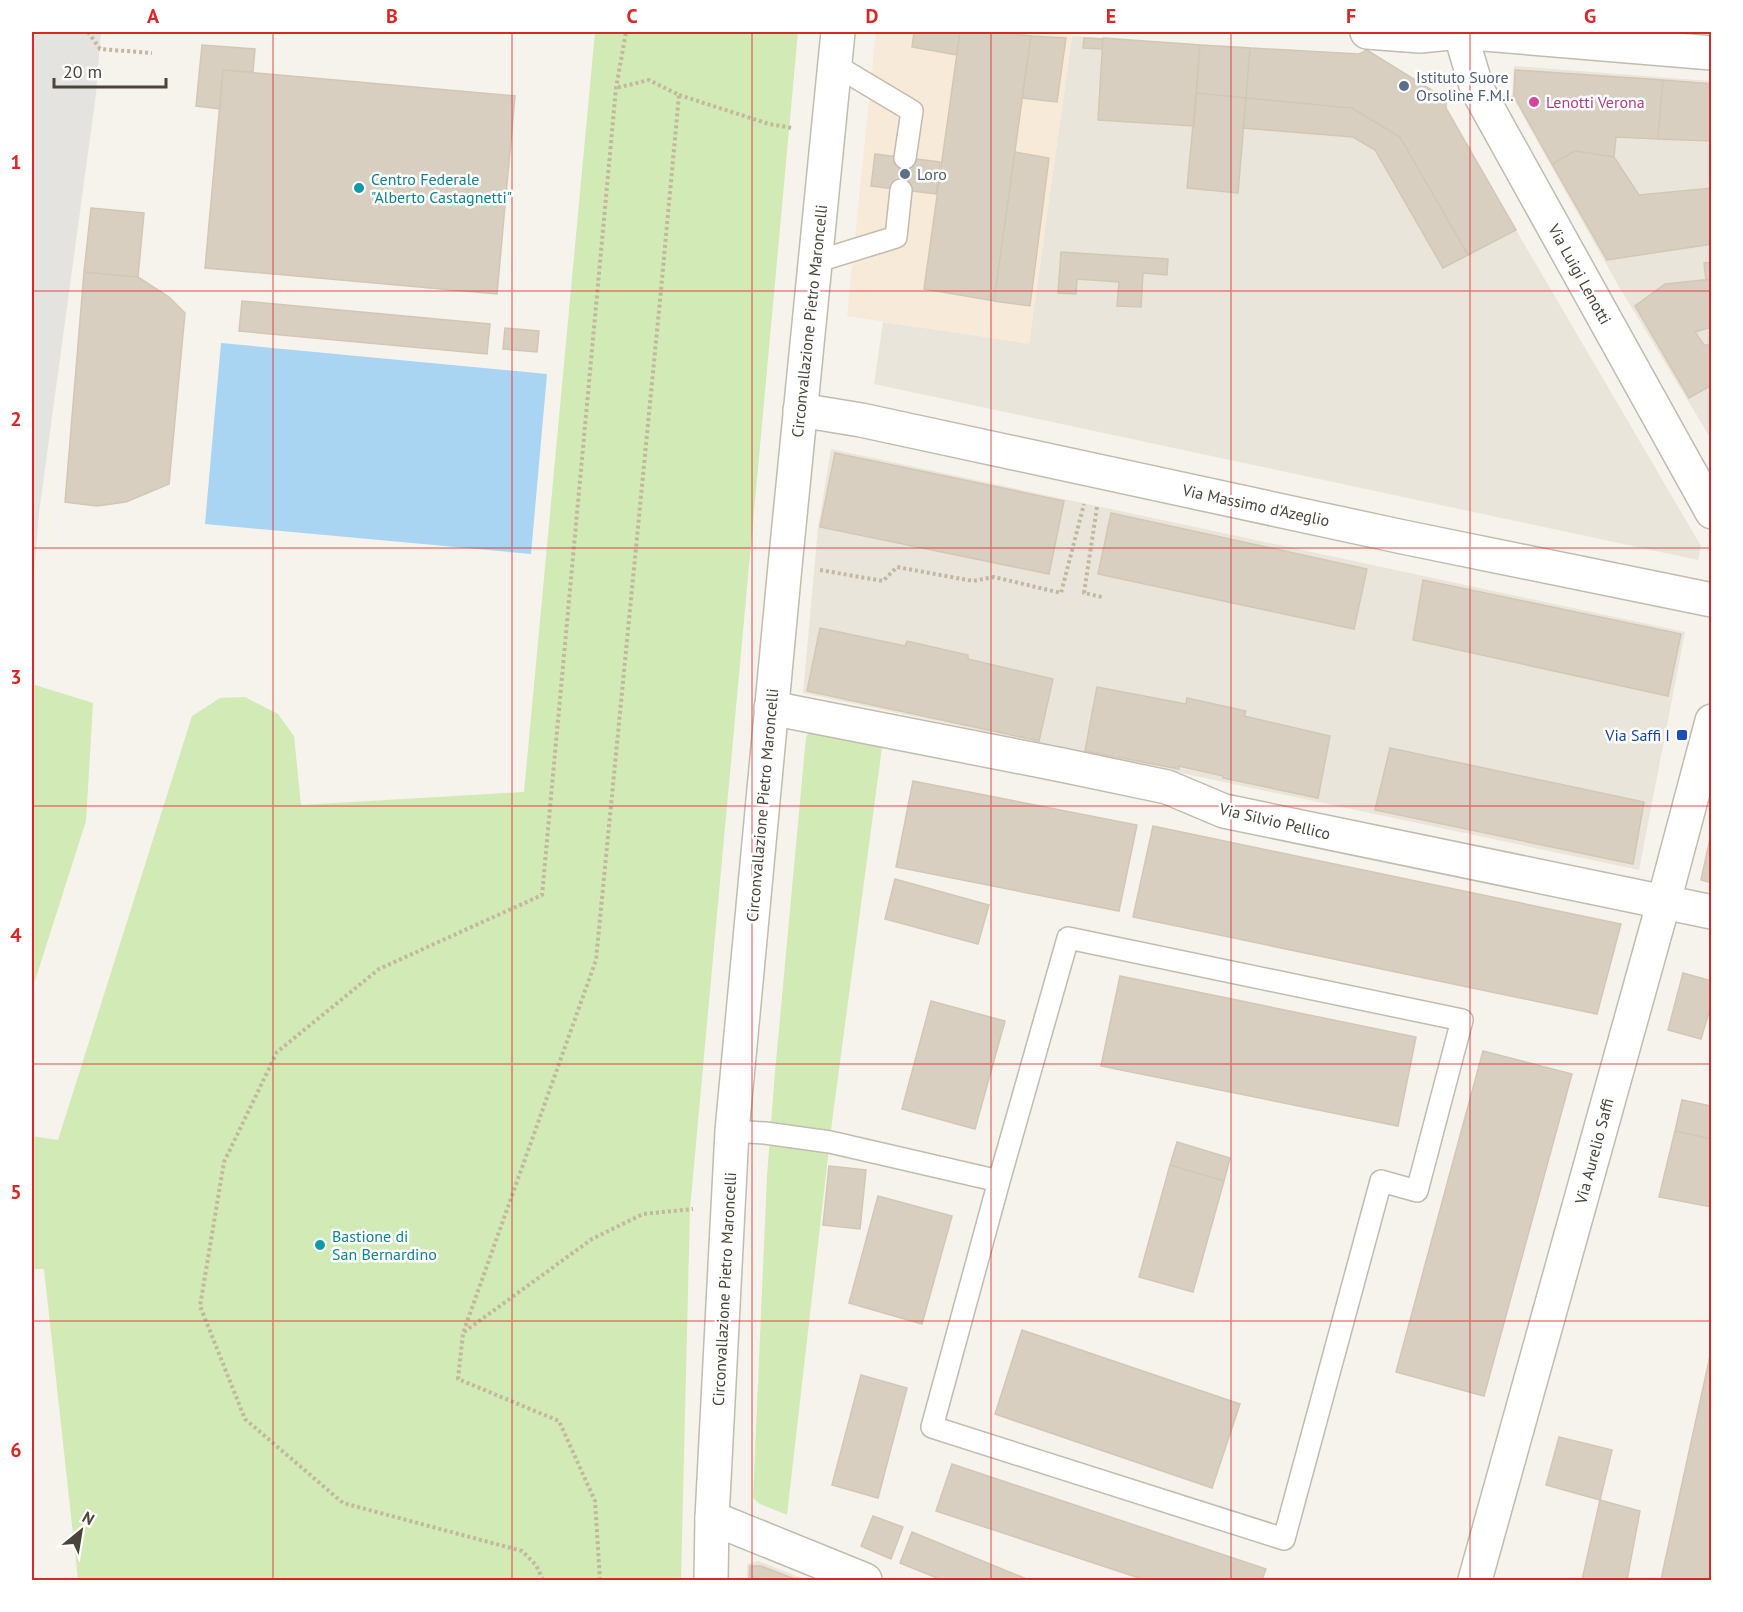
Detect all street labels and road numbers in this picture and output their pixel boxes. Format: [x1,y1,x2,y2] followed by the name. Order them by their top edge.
[787,204,831,438] street label: Circonvallazione Pietro Maroncelli
[1544,220,1616,328] street label: Via Luigi Lenotti
[1180,479,1331,530] street label: Via Massimo d'Azeglio
[742,687,782,923] street label: Circonvallazione Pietro Maroncelli
[1217,798,1333,844] street label: Via Silvio Pellico
[1570,1096,1618,1207] street label: Via Aurelio Saffi
[708,1172,740,1406] street label: Circonvallazione Pietro Maroncelli

